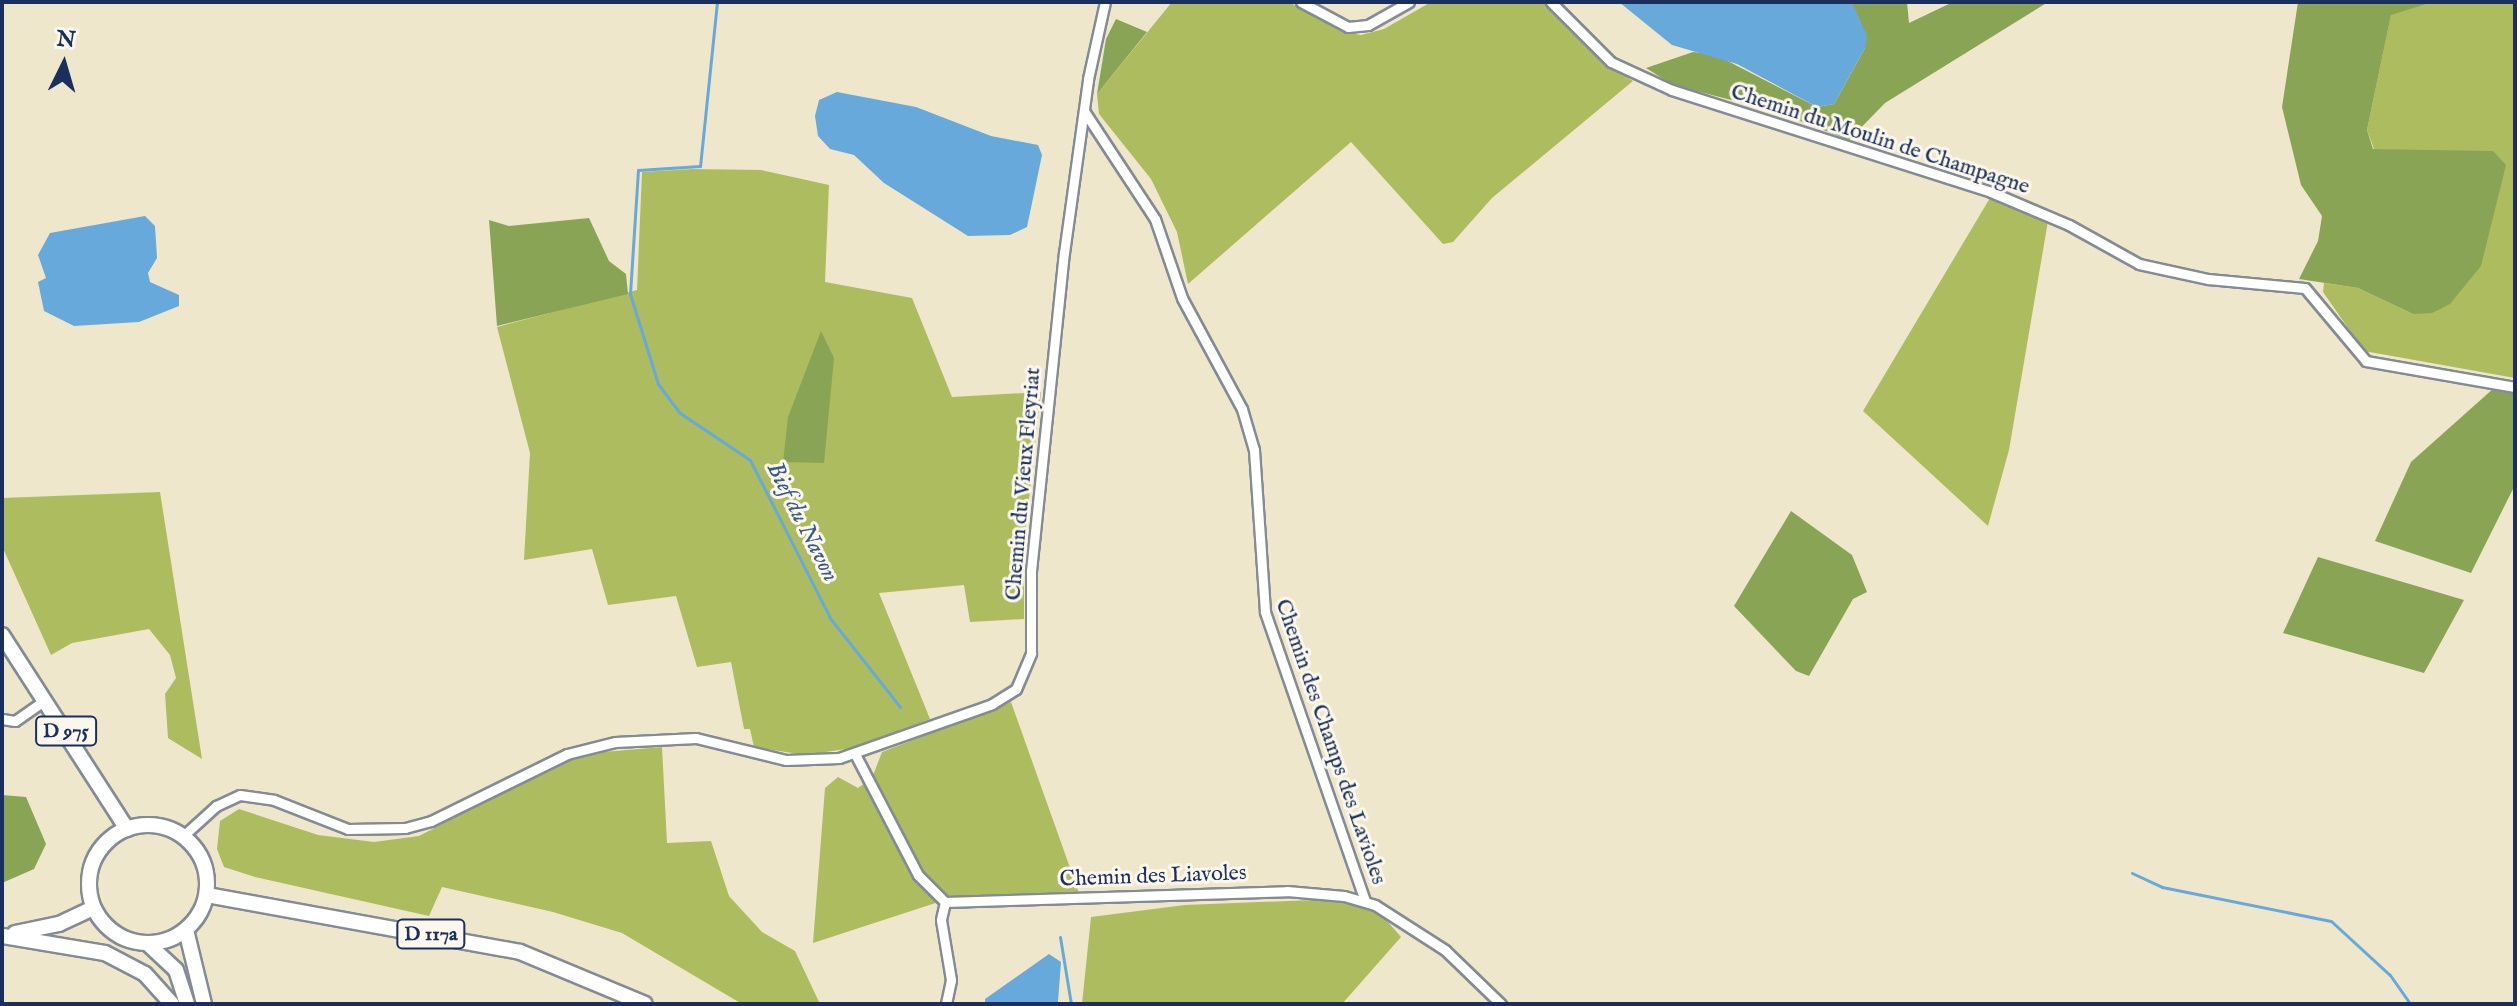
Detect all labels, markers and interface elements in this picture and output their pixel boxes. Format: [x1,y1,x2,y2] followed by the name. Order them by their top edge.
[24,24,104,104] north arrow
[55,25,77,55] text: N
[1727,79,2033,201] street label: Chemin du Moulin de Champagne
[1001,366,1047,602] street label: Chemin du Vieux Fleyriat
[759,457,845,587] water label: Bief du Navon
[1269,596,1391,888] street label: Chemin des Champs des Lavioles
[34,715,98,747] road number: D 975
[1059,861,1247,893] street label: Chemin des Liavoles
[395,918,467,950] road number: D 117a

